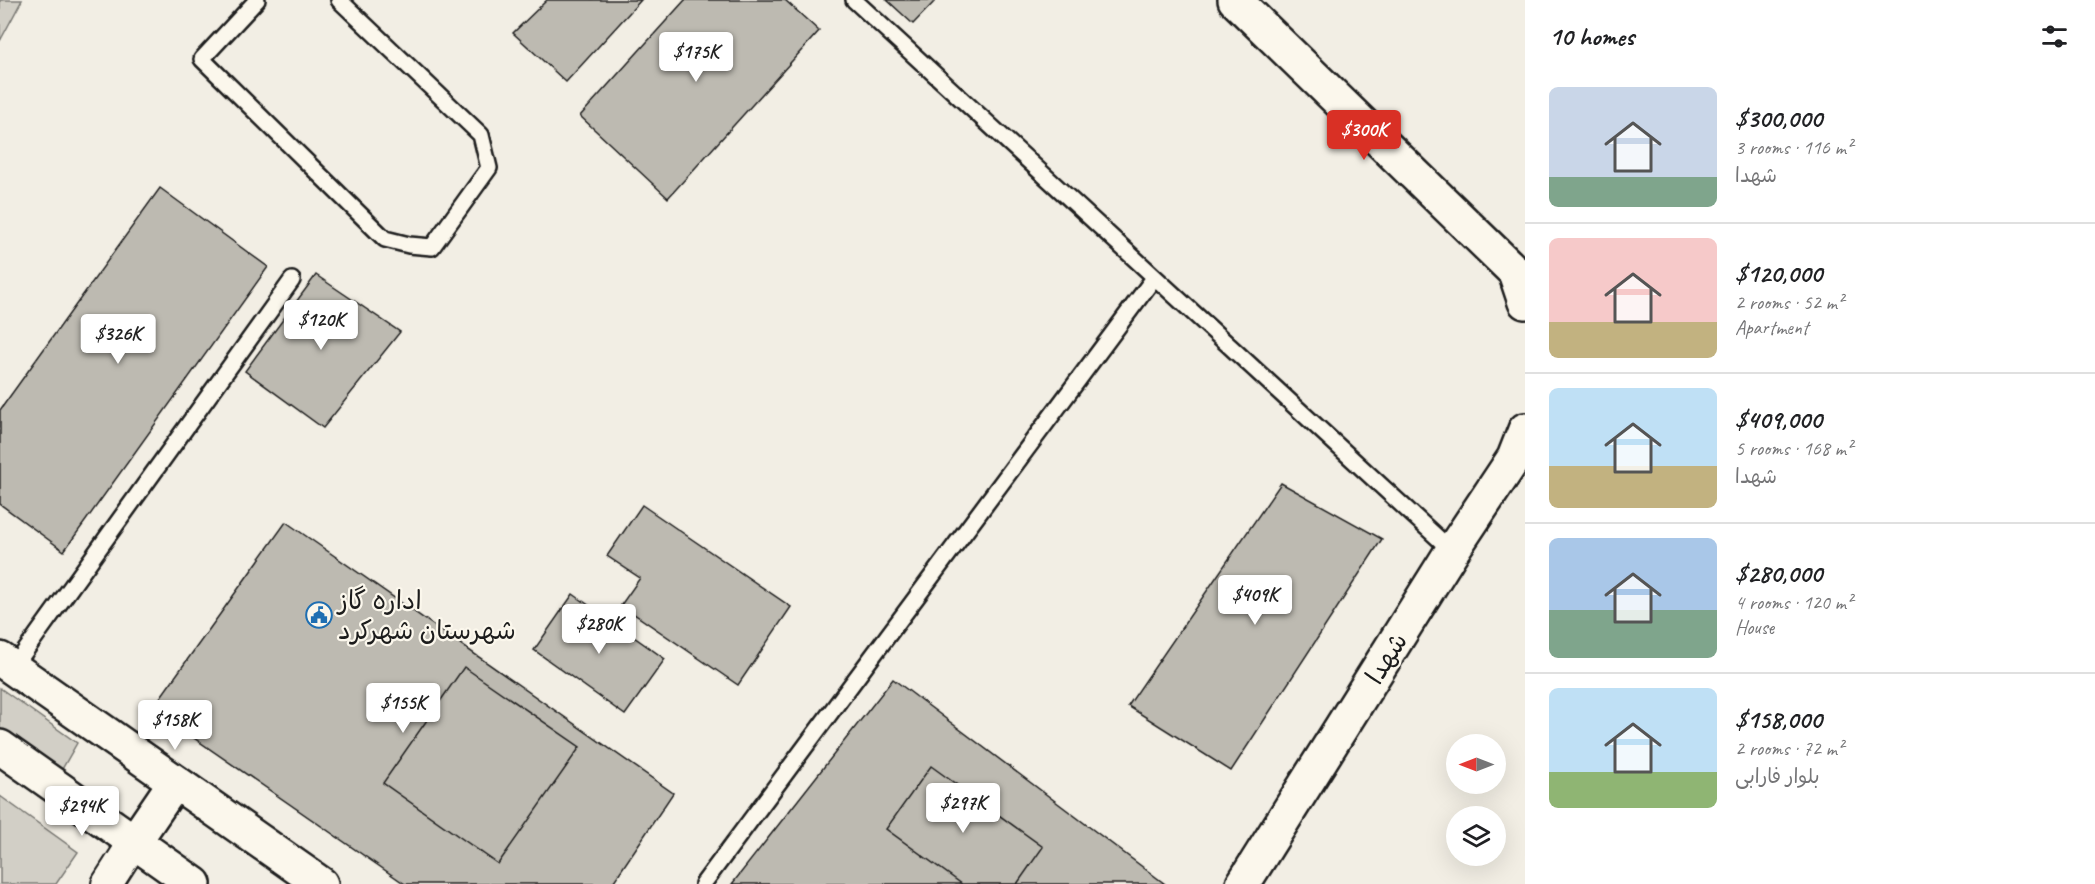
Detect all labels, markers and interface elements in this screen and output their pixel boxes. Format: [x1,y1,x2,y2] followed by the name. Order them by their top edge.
[1549,20,1634,53] text: 10 homes
[2038,20,2071,53] icon: filters
[654,32,738,83] pin: $175K
[673,39,719,64] text: $175K
[1735,102,1822,135] text: $300,000
[1322,110,1406,161] pin: $300K
[1597,111,1669,183] icon: home
[1341,117,1387,142] text: $300K
[1735,135,1852,160] text: 3 rooms · 116 m²
[1735,163,1777,188] text: شهدا
[1735,257,1822,290] text: $120,000
[1597,262,1669,334] icon: home
[1735,290,1843,315] text: 2 rooms · 52 m²
[279,300,363,351] pin: $120K
[298,307,344,332] text: $120K
[76,314,160,365] pin: $326K
[1735,315,1808,340] text: Apartment
[95,321,141,346] text: $326K
[1735,403,1822,436] text: $409,000
[1597,412,1669,484] icon: home
[1735,436,1852,461] text: 5 rooms · 168 m²
[1735,464,1777,489] text: شهدا
[1735,557,1822,590] text: $280,000
[1597,562,1669,634] icon: home
[1213,575,1297,626] pin: $409K
[1232,582,1278,607] text: $409K
[336,584,516,647] place label: اداره گاز شهرستان شهرکرد
[1735,590,1852,615] text: 4 rooms · 120 m²
[304,600,334,630] public building icon: اداره گاز شهرستان شهرکرد
[557,604,641,655] pin: $280K
[576,611,622,636] text: $280K
[1735,615,1774,640] text: House
[1358,626,1415,690] street label: شهدا
[361,683,445,734] pin: $155K
[380,690,426,715] text: $155K
[133,700,217,751] pin: $158K
[1735,703,1822,736] text: $158,000
[152,707,198,732] text: $158K
[1597,712,1669,784] icon: home
[1446,734,1506,794] north arrow
[1446,734,1506,866] map controls
[1735,736,1843,761] text: 2 rooms · 72 m²
[1735,764,1820,789] text: بلوار فارابی
[921,783,1005,834] pin: $297K
[40,786,124,837] pin: $294K
[940,790,986,815] text: $297K
[59,793,105,818] text: $294K
[1446,806,1506,866] button: layers

